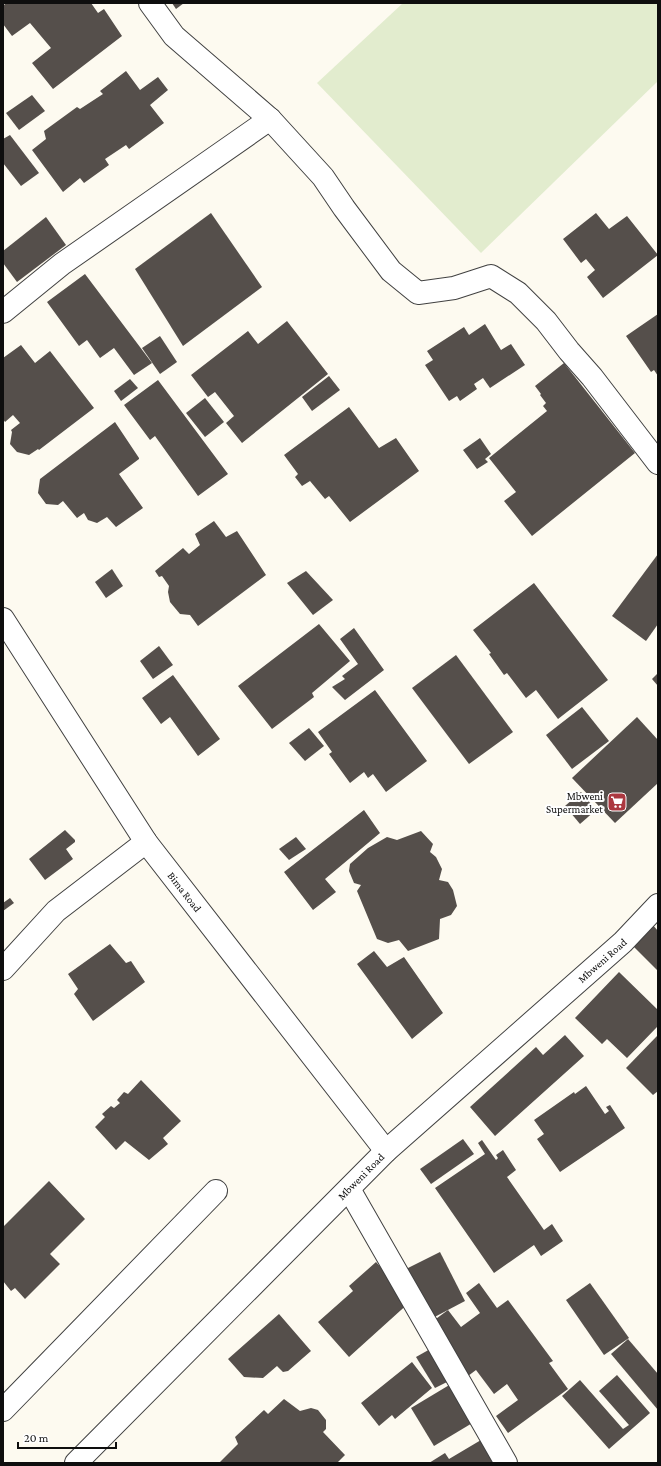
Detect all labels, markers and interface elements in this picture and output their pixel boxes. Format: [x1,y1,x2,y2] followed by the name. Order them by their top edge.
[546,790,603,816] place label: Mbweni Supermarket
[606,791,628,813] supermarket icon: Mbweni Supermarket
[165,869,204,914] street label: Bima Road
[575,936,629,985] street label: Mbweni Road
[335,1150,387,1202] street label: Mbweni Road
[18,1424,116,1450] scale bar
[24,1431,49,1445] text: 20 m

